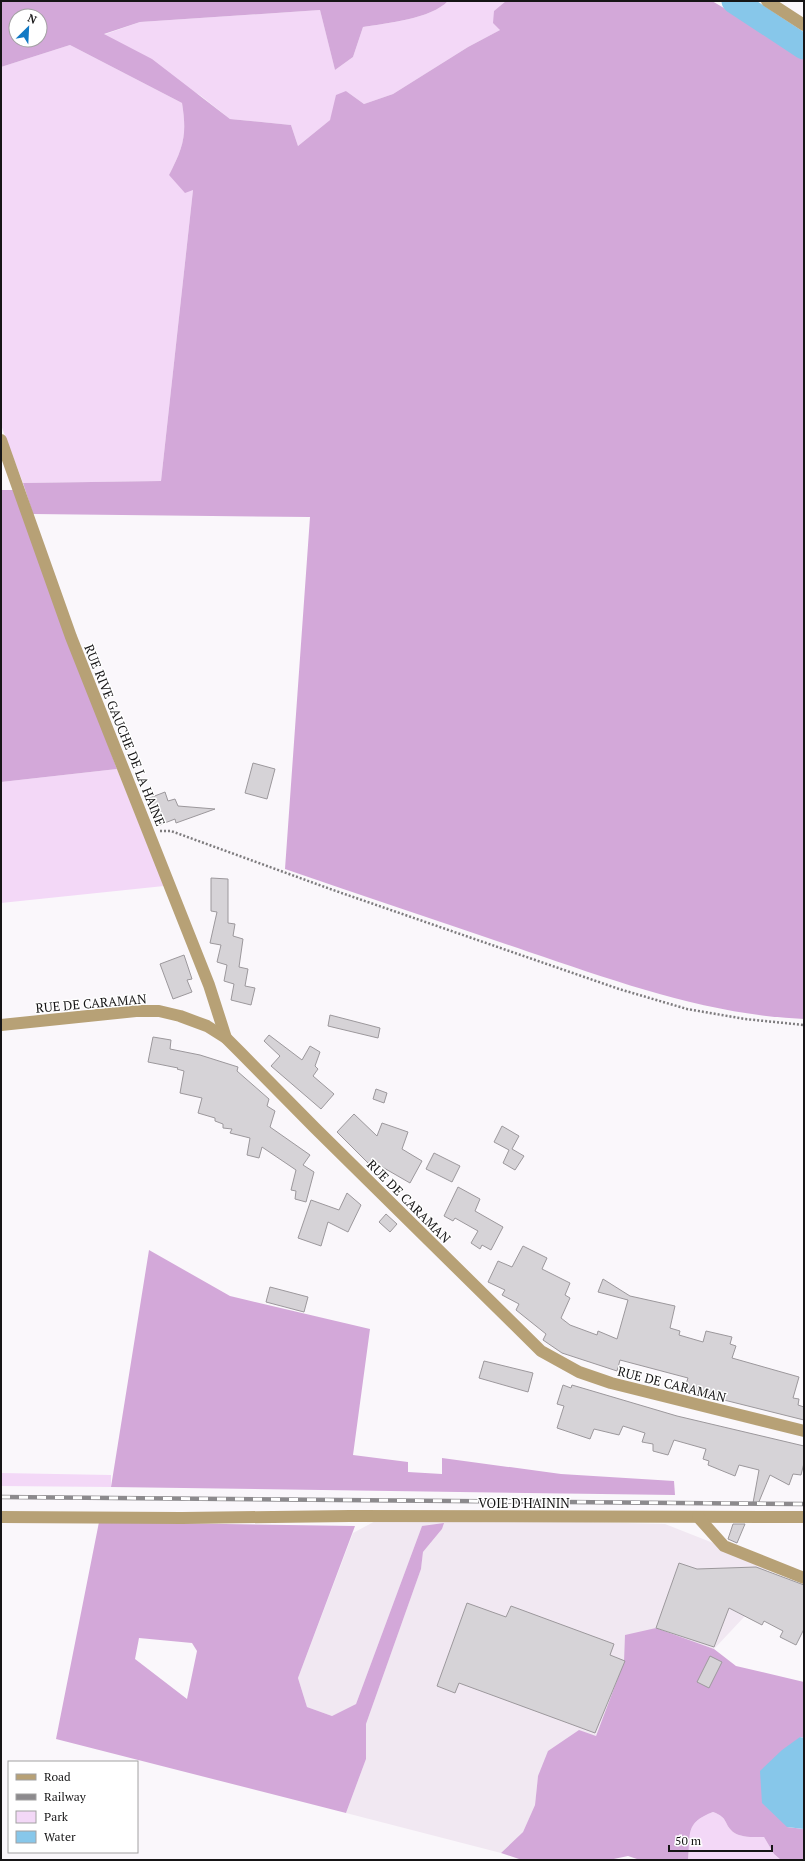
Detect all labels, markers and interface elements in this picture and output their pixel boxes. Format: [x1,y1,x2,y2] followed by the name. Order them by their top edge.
[8,8,48,48] north arrow
[25,11,39,27] text: N
[80,642,170,828] street label: RUE RIVE GAUCHE DE LA HAINE
[35,989,148,1017] street label: RUE DE CARAMAN
[363,1155,455,1247] street label: RUE DE CARAMAN
[616,1362,729,1406] street label: RUE DE CARAMAN
[478,1494,570,1512] street label: VOIE D'HAININ
[8,1761,138,1853] legend
[44,1769,71,1784] text: Road
[44,1789,87,1804] text: Railway
[44,1809,69,1824] text: Park
[669,1827,772,1853] scale bar
[44,1829,76,1844] text: Water
[675,1833,702,1848] text: 50 m

